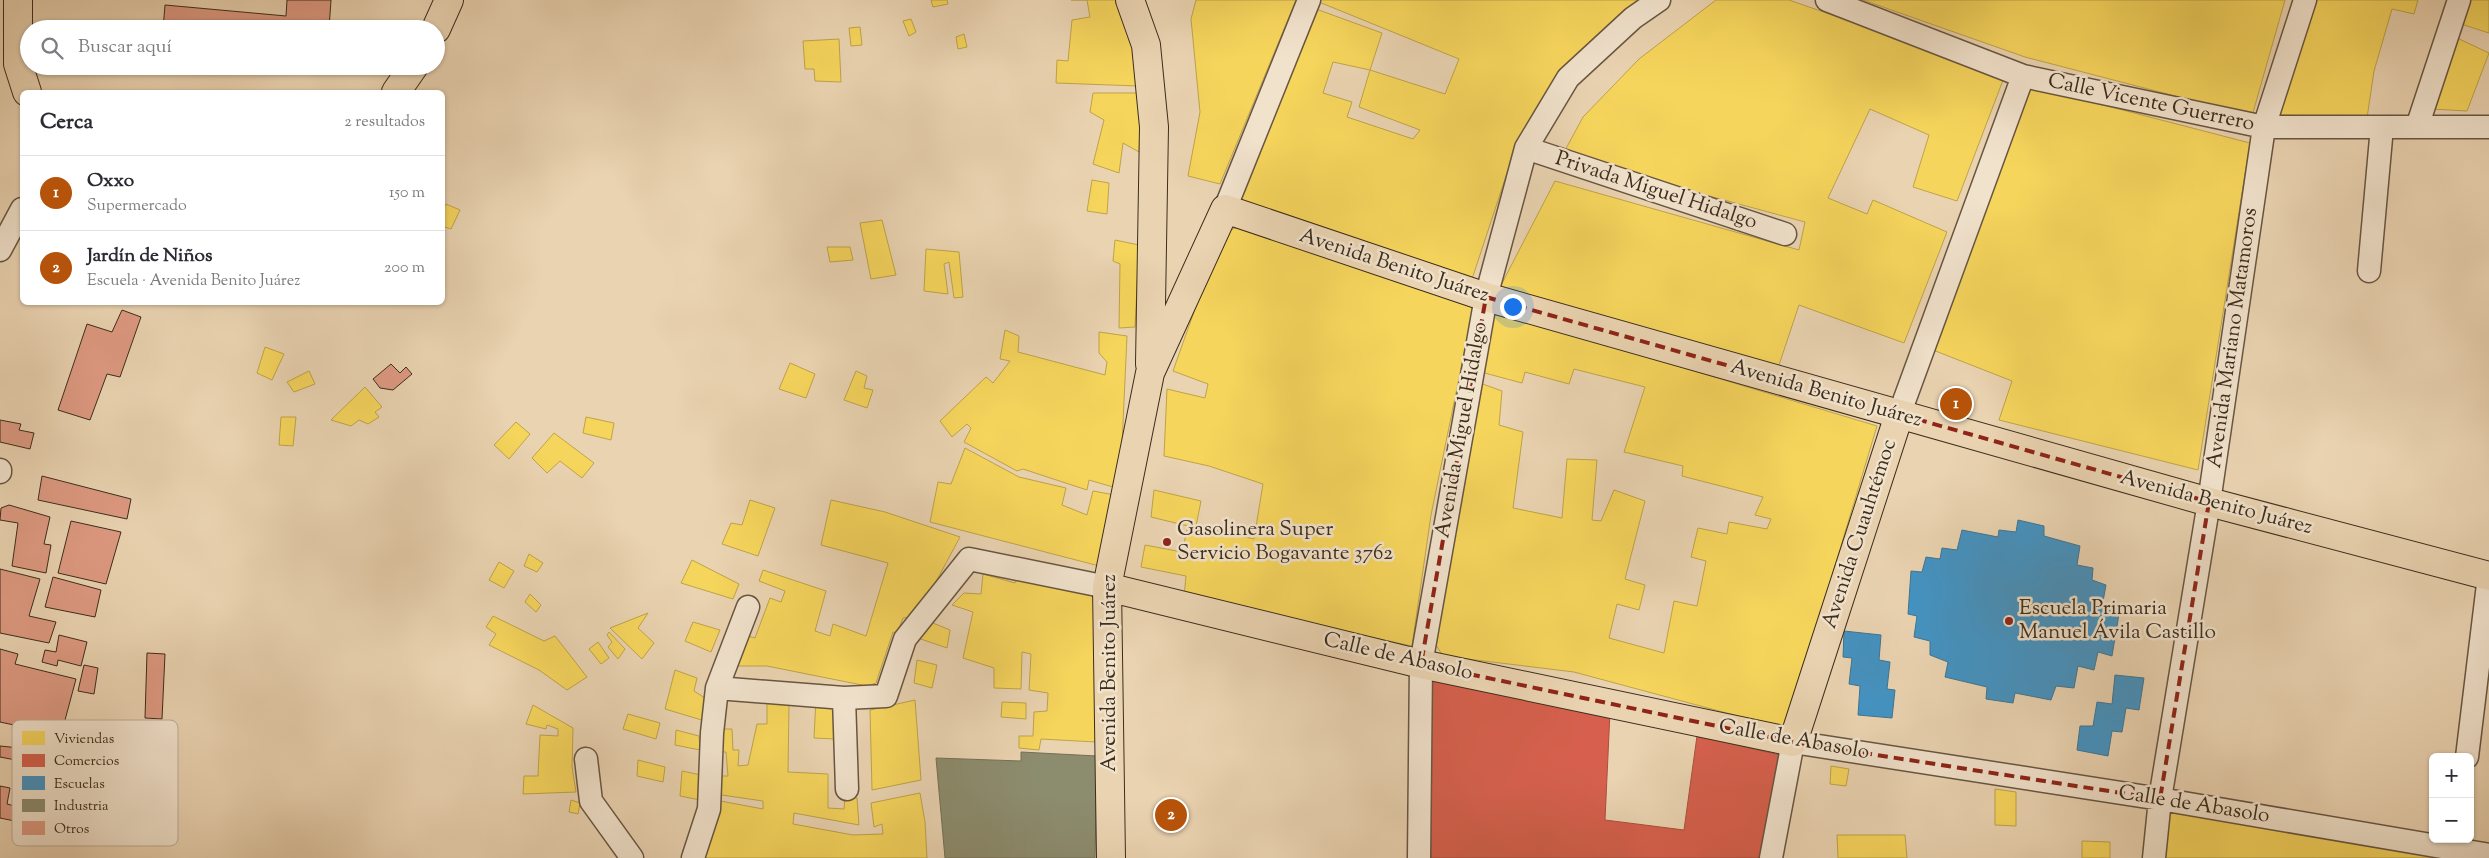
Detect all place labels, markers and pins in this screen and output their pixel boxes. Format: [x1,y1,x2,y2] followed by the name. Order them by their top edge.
[1940,385,1972,423] pin: 1
[1177,515,1393,569] place label: Gasolinera Super Servicio Bogavante 3762
[1161,536,1173,548] marker: Gasolinera Super Servicio Bogavante 3762
[2019,594,2216,648] place label: Escuela Primaria Manuel Ávila Castillo
[2003,615,2015,627] marker: Escuela Primaria Manuel Ávila Castillo
[1155,796,1187,834] pin: 2

